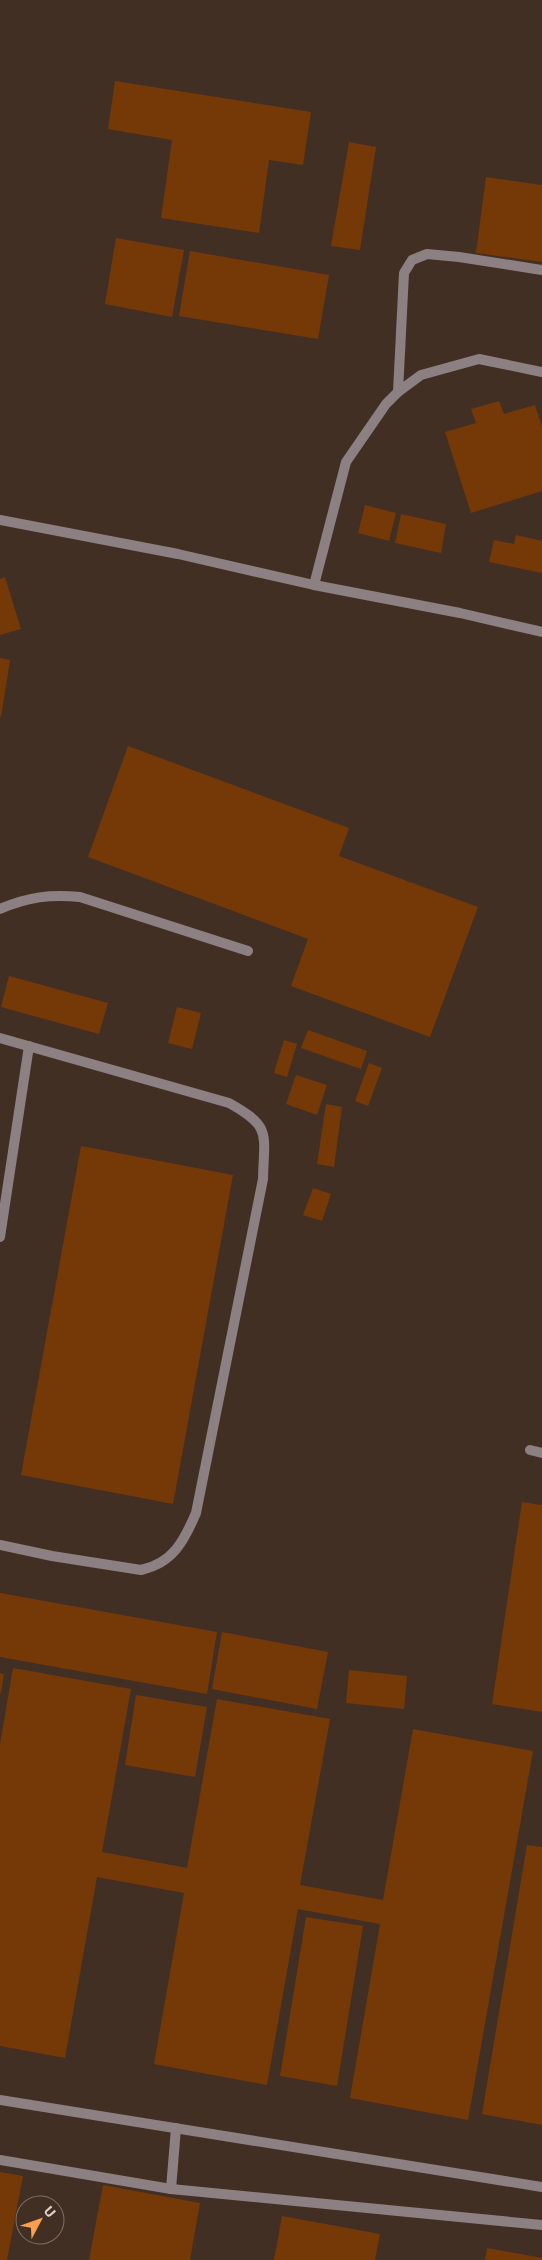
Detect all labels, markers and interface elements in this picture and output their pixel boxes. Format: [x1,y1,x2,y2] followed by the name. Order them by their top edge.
[15,2195,65,2245] north arrow
[41,2202,60,2220] text: U

